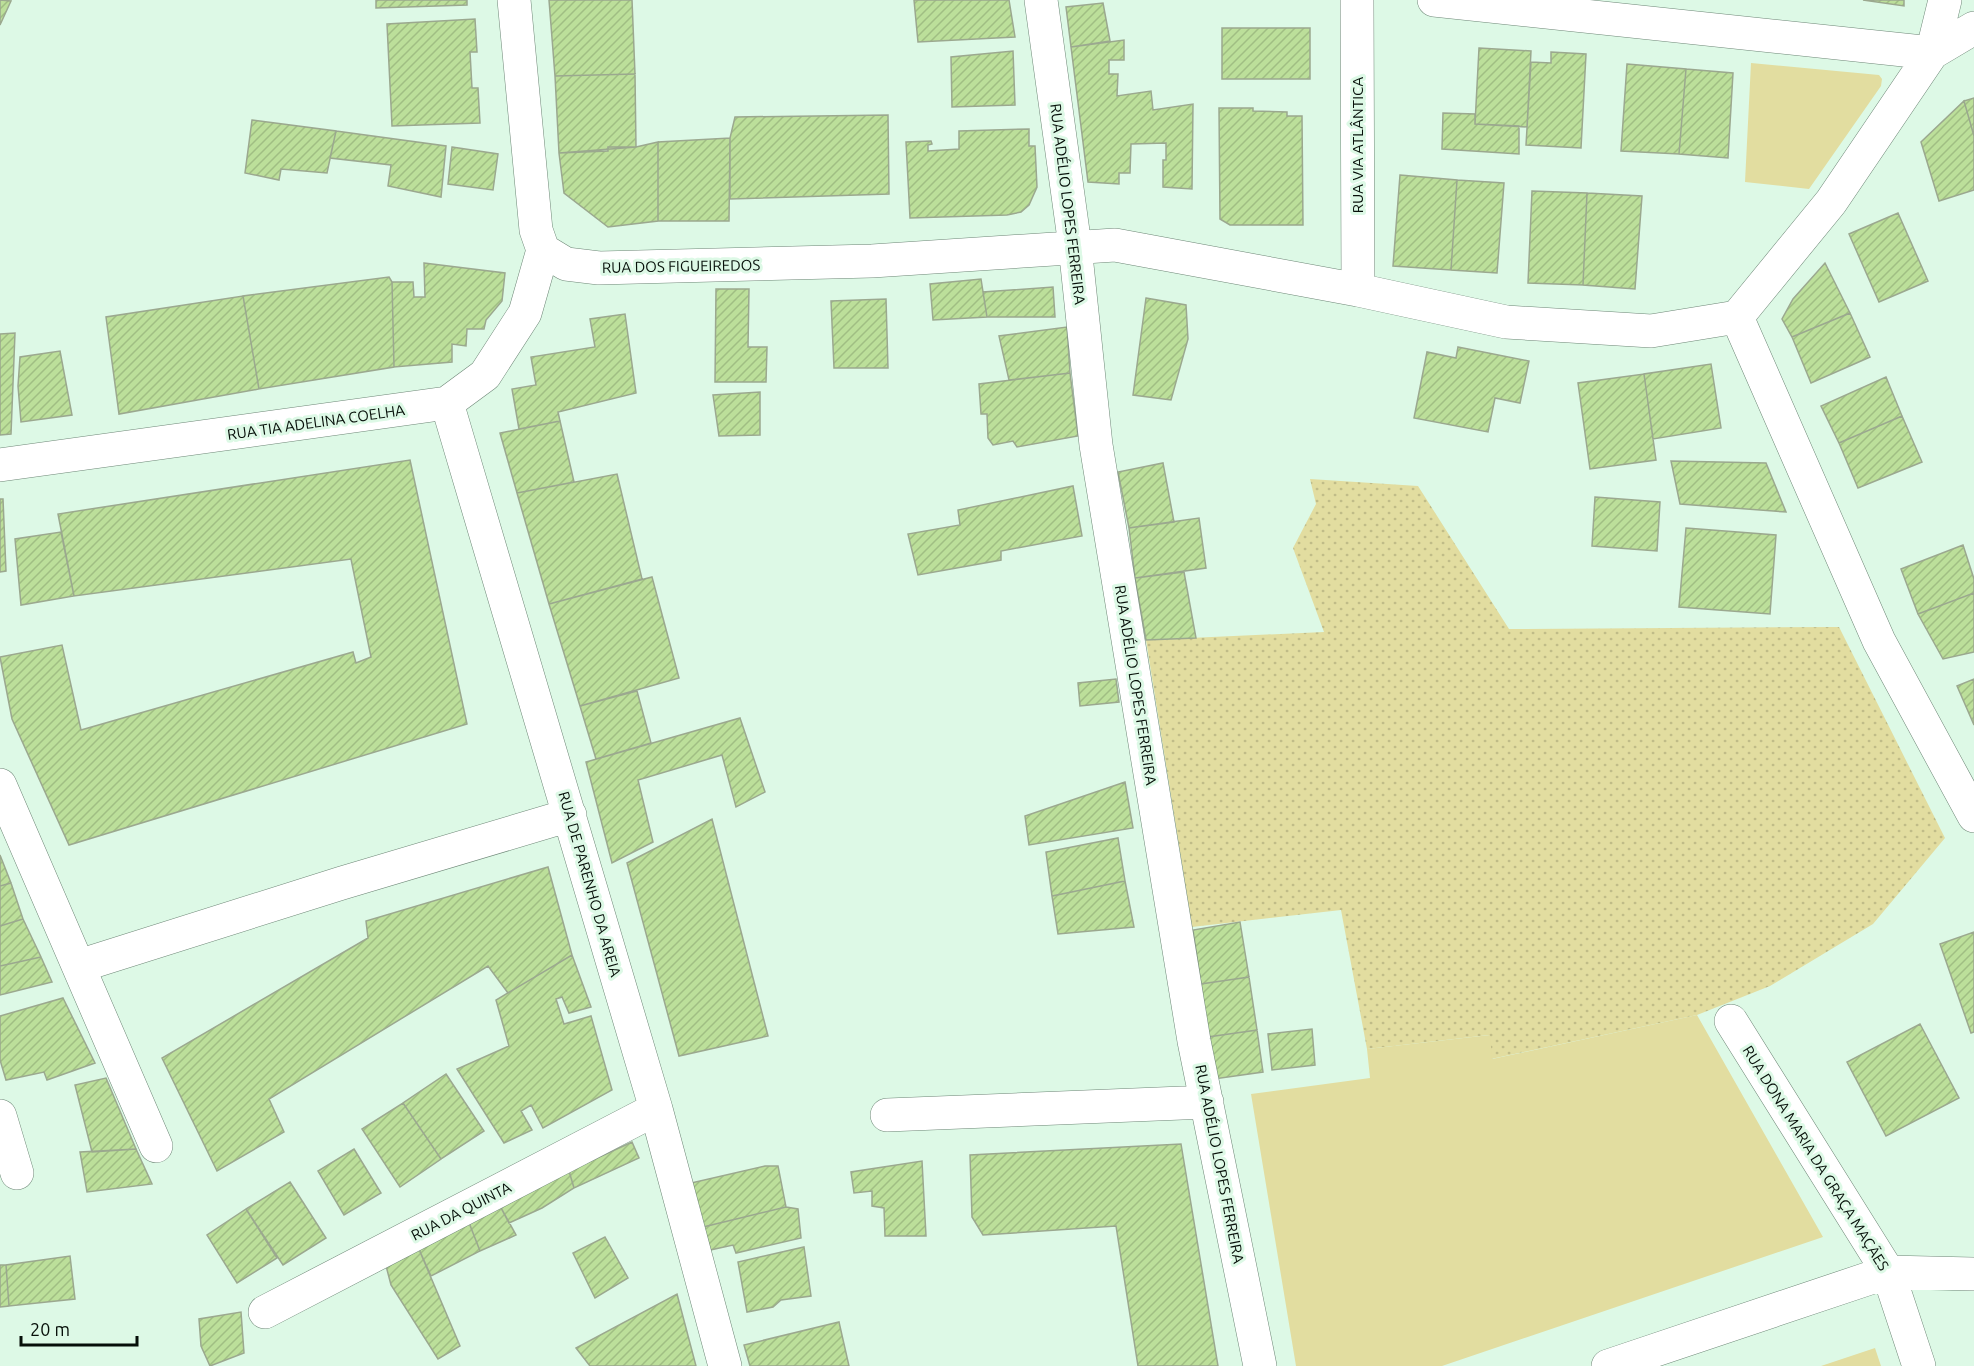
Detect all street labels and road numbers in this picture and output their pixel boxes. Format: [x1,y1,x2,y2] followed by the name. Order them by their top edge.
[1349,76,1366,213] street label: RUA VIA ATLÂNTICA
[1047,103,1089,306] street label: RUA ADÉLIO LOPES FERREIRA
[602,256,760,276] street label: RUA DOS FIGUEIREDOS
[226,401,406,443] street label: RUA TIA ADELINA COELHA
[1112,584,1160,786] street label: RUA ADÉLIO LOPES FERREIRA
[555,789,625,979] street label: RUA DE PARENHO DA AREIA
[1739,1042,1893,1274] street label: RUA DONA MARIA DA GRAÇA MAÇÃES
[1192,1063,1248,1265] street label: RUA ADÉLIO LOPES FERREIRA
[408,1178,514,1244] street label: RUA DA QUINTA

